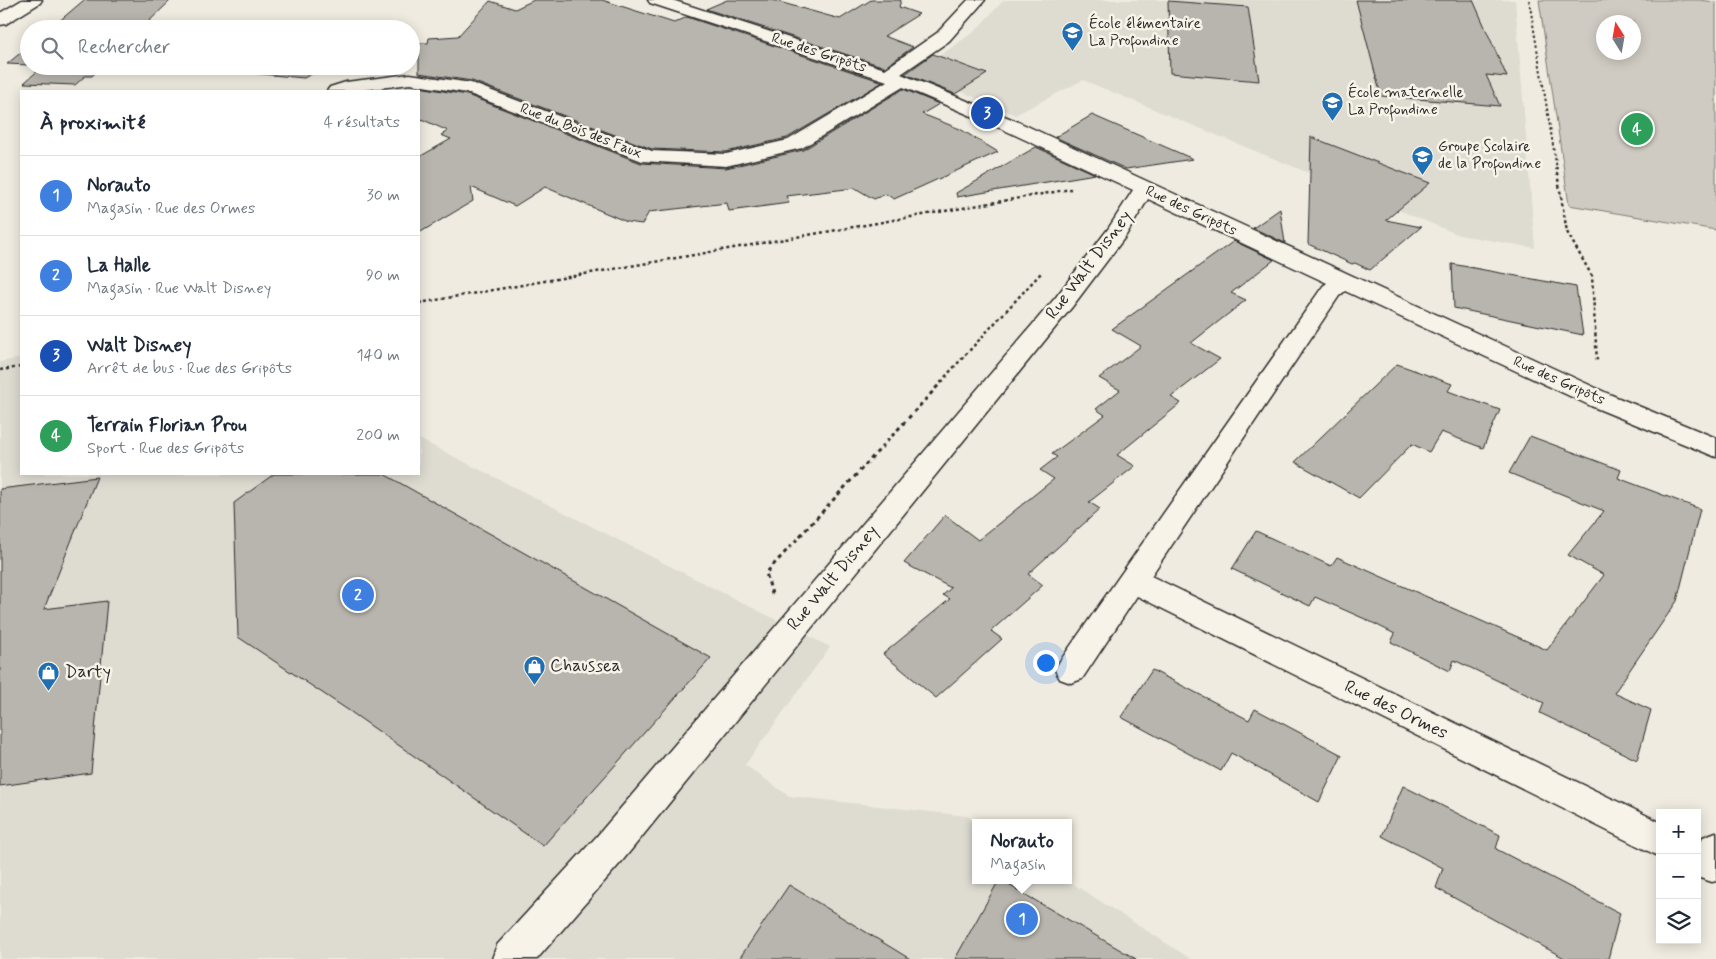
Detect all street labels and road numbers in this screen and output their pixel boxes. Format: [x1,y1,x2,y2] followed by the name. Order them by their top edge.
[769,28,869,78] street label: Rue des Gripôts
[517,99,645,164] street label: Rue du Bois des Faux
[1142,181,1240,241] street label: Rue des Gripôts
[1040,206,1138,324] street label: Rue Walt Disney
[1510,352,1608,410] street label: Rue des Gripôts
[782,520,884,636] street label: Rue Walt Disney
[1340,675,1452,745] street label: Rue des Ormes

